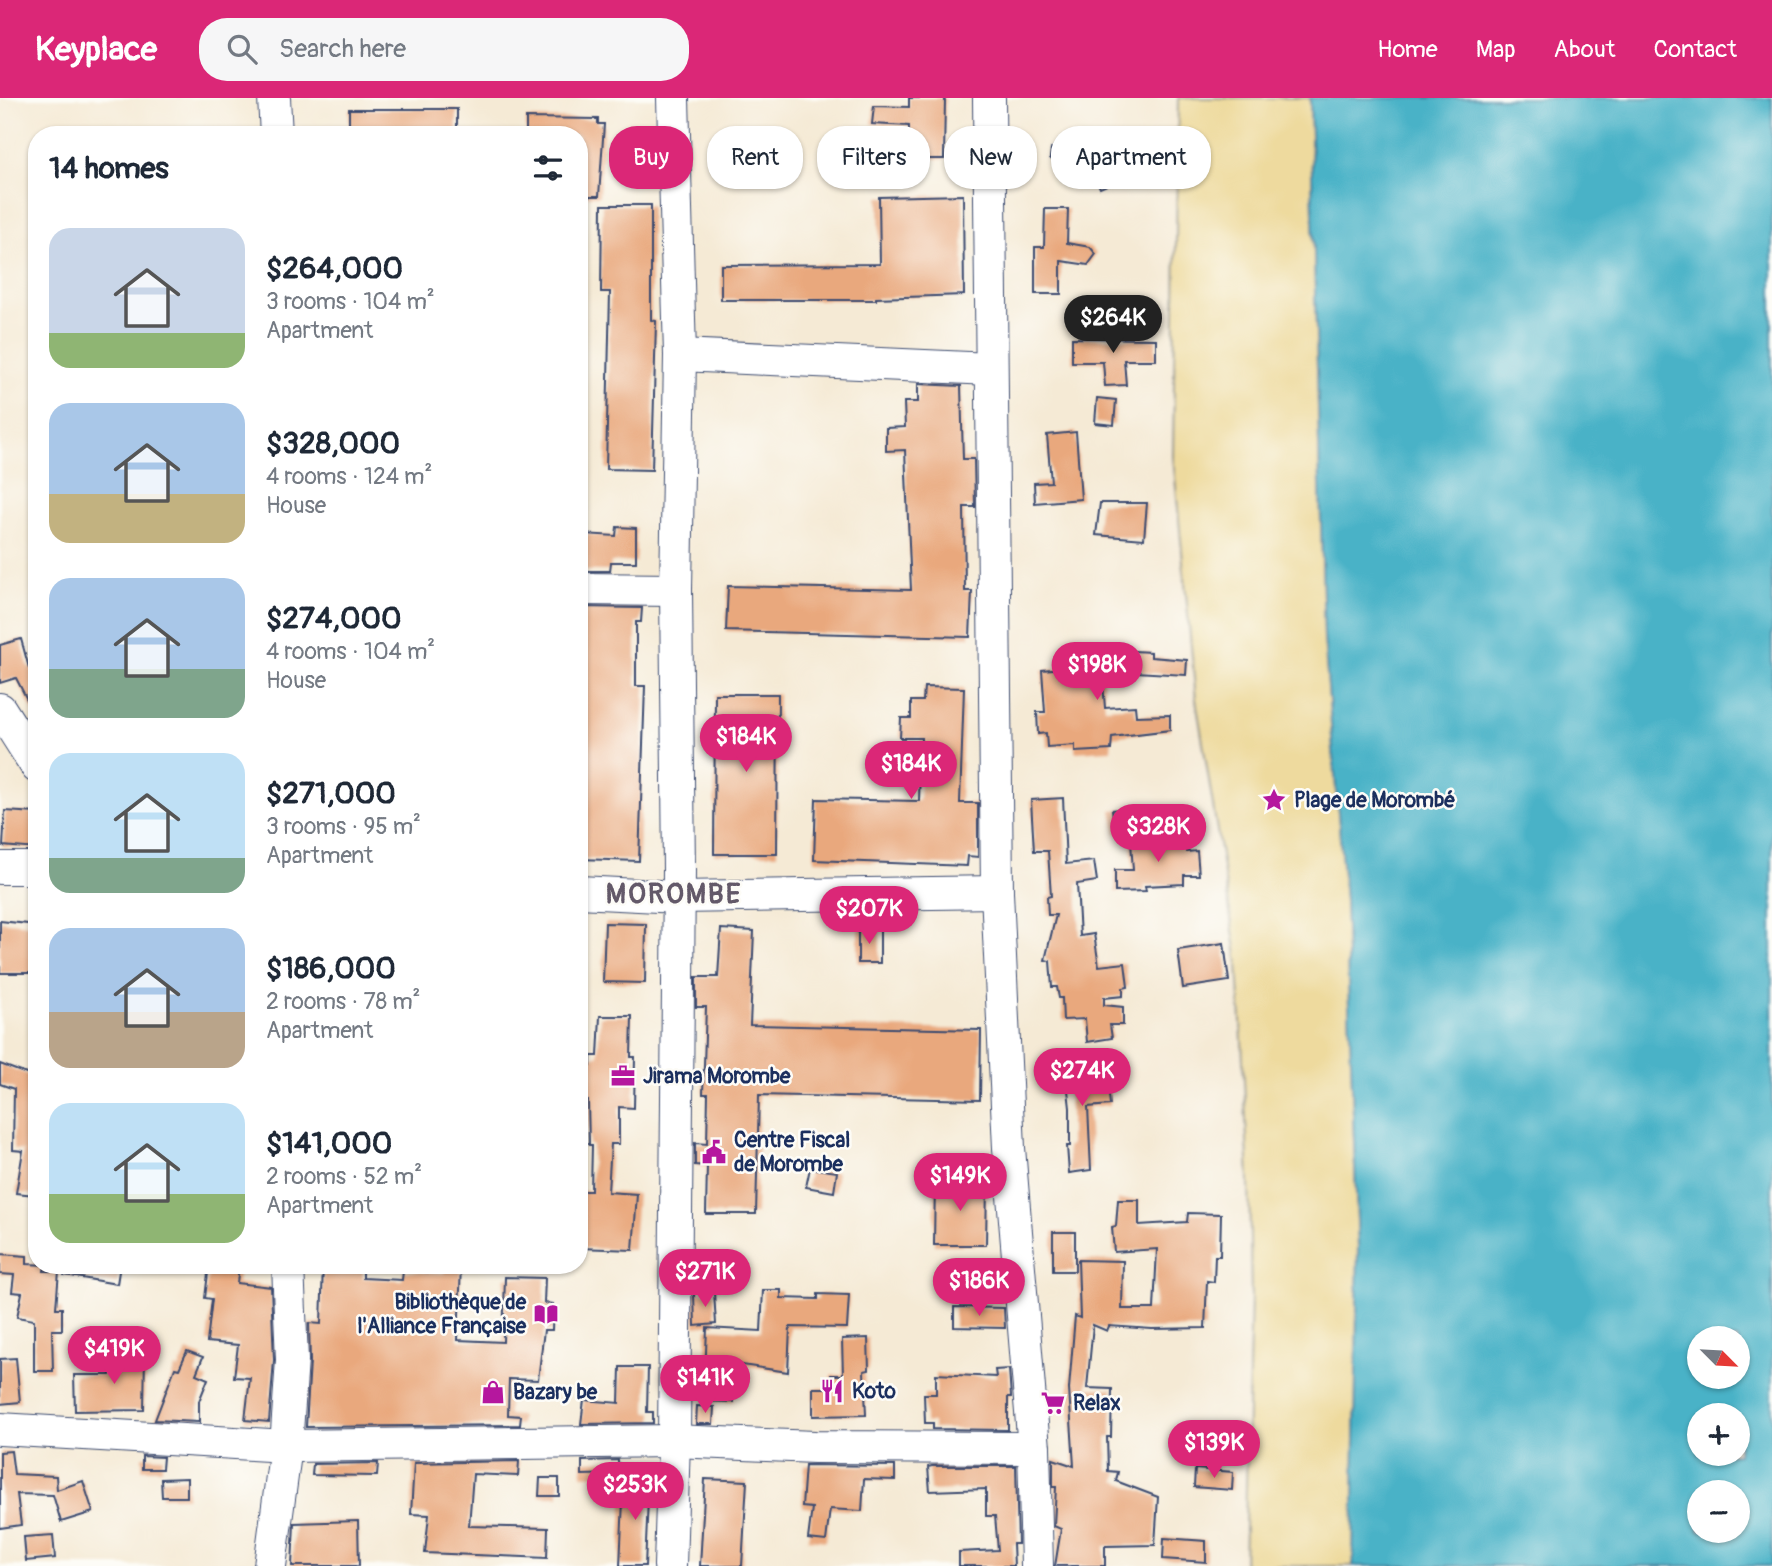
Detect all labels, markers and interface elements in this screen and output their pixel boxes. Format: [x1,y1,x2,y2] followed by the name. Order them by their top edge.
[199,18,689,81] search box
[35,29,157,70] text: Keyplace
[223,30,261,68] icon: search
[279,33,406,65] text: Search here
[1377,35,1438,64] text: Home
[1476,35,1516,64] text: Map
[1554,35,1616,64] text: About
[1654,35,1737,64] text: Contact
[609,126,693,189] chip: Buy
[707,126,803,189] chip: Rent
[817,126,930,189] chip: Filters
[944,126,1037,189] chip: New
[1051,126,1211,189] chip: Apartment
[529,149,567,187] icon: filters
[49,150,169,187] text: 14 homes
[266,250,403,287] text: $264,000
[105,256,189,340] icon: home
[266,287,435,316] text: 3 rooms · 104 m²
[1064,296,1162,355] pin: $264K
[1080,303,1146,332] text: $264K
[266,316,373,345] text: Apartment
[266,425,400,462] text: $328,000
[105,431,189,515] icon: home
[266,462,432,491] text: 4 rooms · 124 m²
[266,491,326,520] text: House
[266,600,401,637] text: $274,000
[105,606,189,690] icon: home
[266,637,435,666] text: 4 rooms · 104 m²
[1048,642,1146,702] pin: $198K
[1068,650,1126,679] text: $198K
[266,666,326,695] text: House
[697,714,795,774] pin: $184K
[716,722,776,751] text: $184K
[862,742,960,801] pin: $184K
[881,749,941,778] text: $184K
[266,775,396,812] text: $271,000
[105,781,189,865] icon: home
[1260,786,1288,814] place icon: Plage de Morombé
[1294,787,1456,814] place label: Plage de Morombé
[1109,804,1207,864] pin: $328K
[266,812,421,841] text: 3 rooms · 95 m²
[1126,812,1190,841] text: $328K
[266,841,373,870] text: Apartment
[606,877,742,912] district label: MOROMBE
[820,886,918,946] pin: $207K
[835,894,903,923] text: $207K
[266,950,396,987] text: $186,000
[105,956,189,1040] icon: home
[266,987,420,1016] text: 2 rooms · 78 m²
[266,1016,373,1045] text: Apartment
[1033,1048,1131,1108] pin: $274K
[1050,1056,1114,1085] text: $274K
[609,1062,637,1090] office icon: Jirama Morombe
[643,1063,791,1090] place label: Jirama Morombe
[266,1125,392,1162] text: $141,000
[734,1127,850,1178] place label: Centre Fiscal de Morombe
[105,1131,189,1215] icon: home
[700,1138,728,1166] public building icon: Centre Fiscal de Morombe
[911,1154,1009,1213] pin: $149K
[930,1161,990,1190] text: $149K
[266,1162,422,1191] text: 2 rooms · 52 m²
[266,1191,373,1220] text: Apartment
[656,1250,754,1309] pin: $271K
[675,1257,735,1286] text: $271K
[930,1258,1028,1318] pin: $186K
[949,1266,1009,1295] text: $186K
[358,1289,527,1340] place label: Bibliothèque de l'Alliance Française
[532,1300,560,1328] library icon: Bibliothèque de l'Alliance Française
[65,1326,163,1386] pin: $419K
[1687,1326,1750,1390] north arrow
[1687,1326,1750,1543] map controls
[84,1334,144,1363] text: $419K
[656,1356,754,1415] pin: $141K
[676,1363,734,1392] text: $141K
[818,1377,846,1405] restaurant icon: Koto
[479,1378,507,1406] shop icon: Bazary be
[852,1378,896,1405] place label: Koto
[513,1379,598,1406] place label: Bazary be
[1039,1389,1067,1417] supermarket icon: Relax
[1073,1390,1121,1417] place label: Relax
[1687,1403,1750,1466] button: +
[1165,1420,1263,1480] pin: $139K
[1184,1428,1244,1457] text: $139K
[586,1462,684,1522] pin: $253K
[603,1470,667,1499] text: $253K
[1687,1480,1750,1543] button: −

